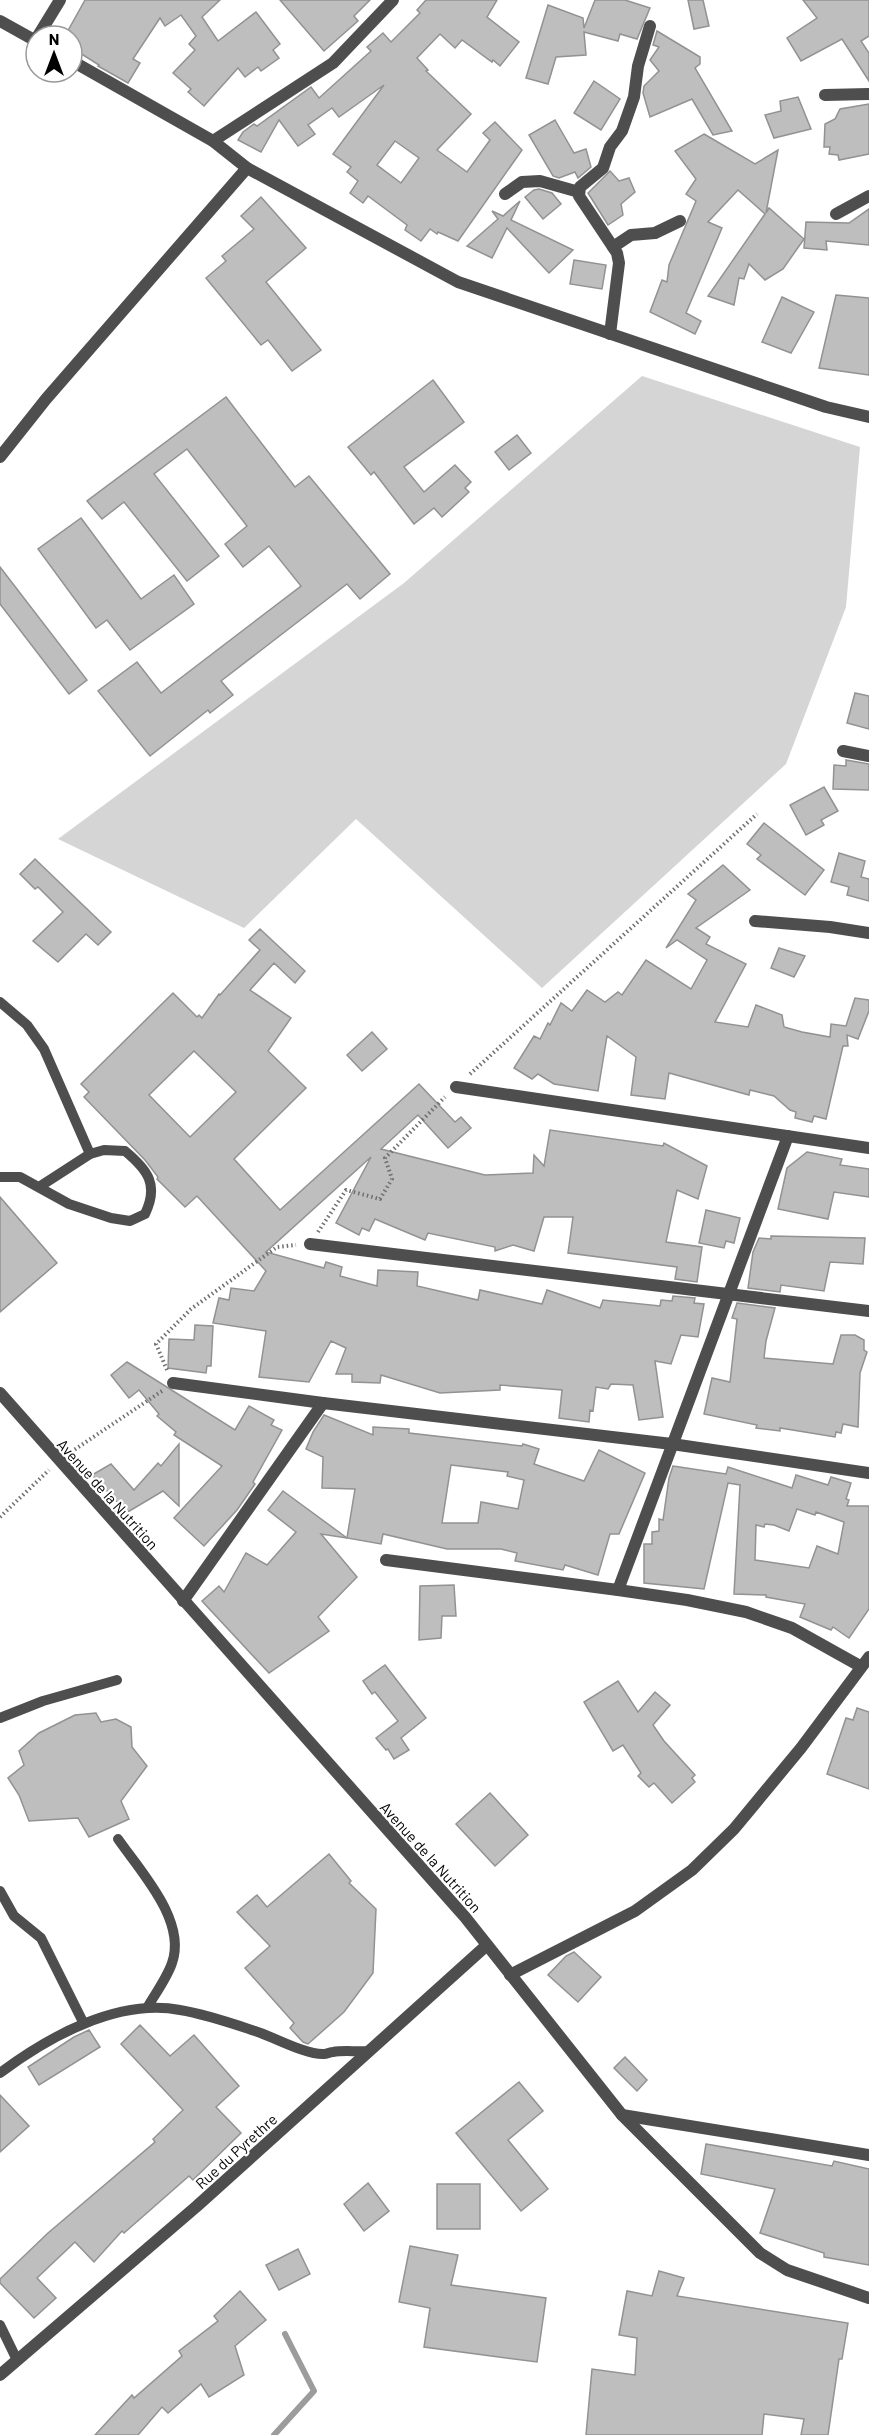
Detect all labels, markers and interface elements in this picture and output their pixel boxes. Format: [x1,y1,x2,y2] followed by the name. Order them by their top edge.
[24,24,84,84] north arrow
[49,29,59,48] text: N
[54,1435,162,1553] street label: Avenue de la Nutrition
[377,1798,485,1916] street label: Avenue de la Nutrition
[192,2110,280,2192] street label: Rue du Pyrethre

